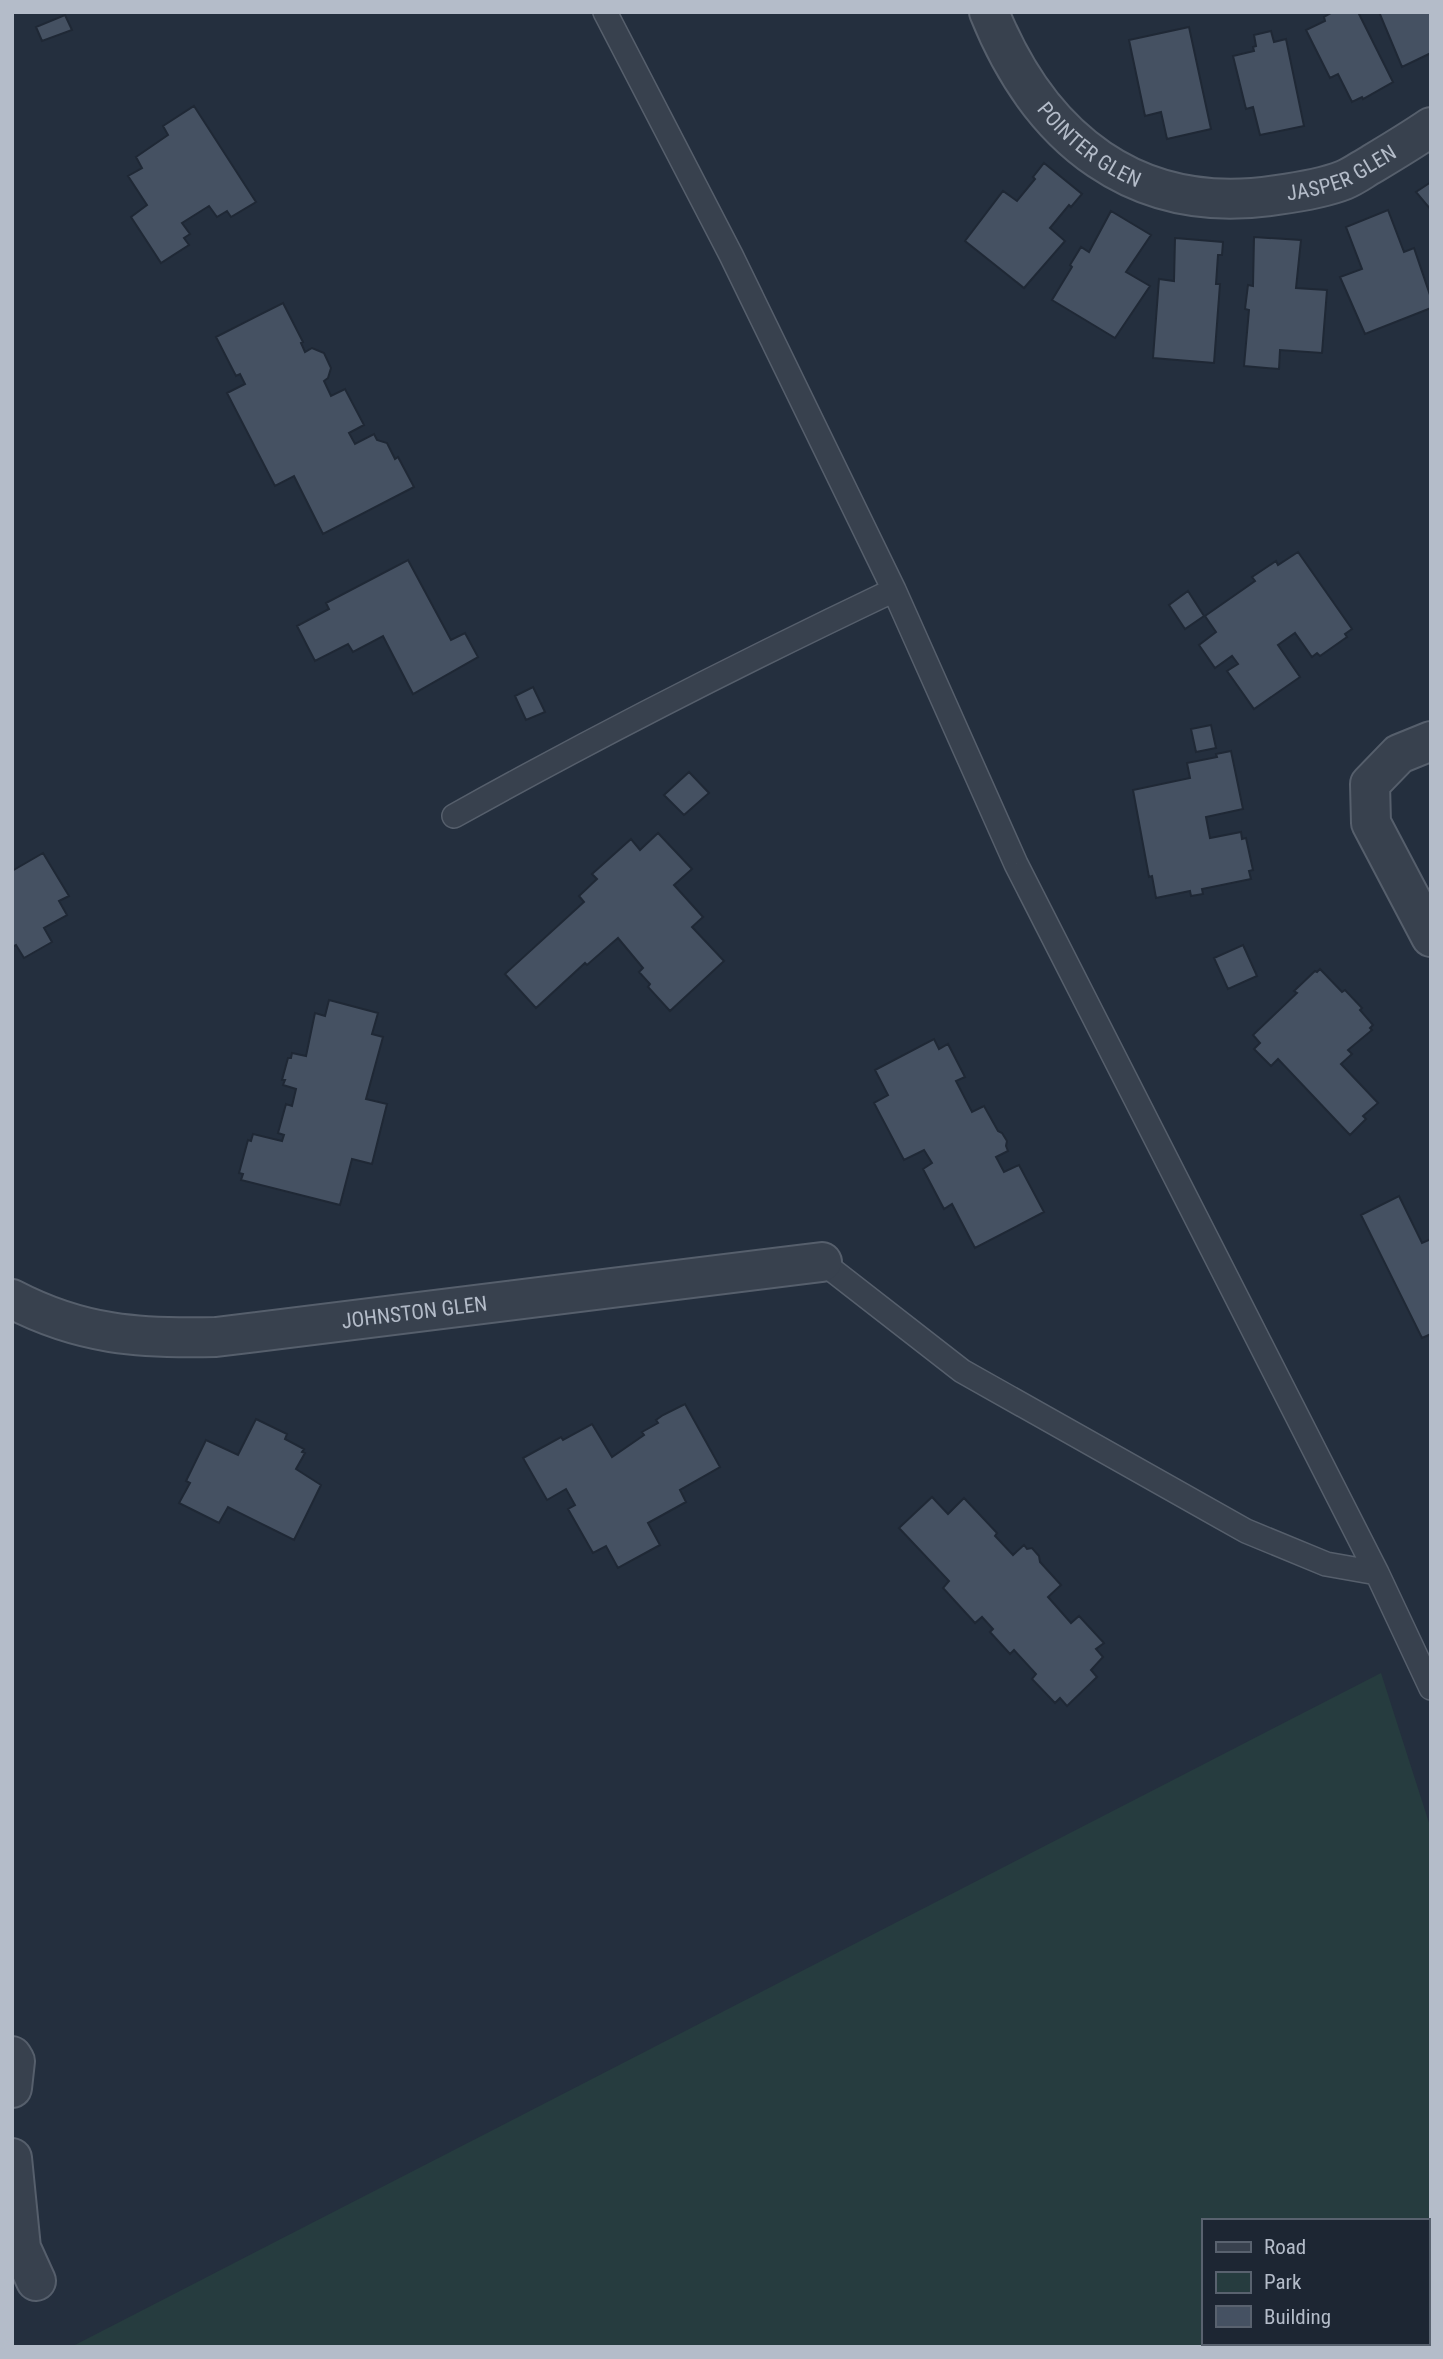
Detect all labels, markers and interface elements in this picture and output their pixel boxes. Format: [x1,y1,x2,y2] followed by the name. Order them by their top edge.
[1032,97,1145,192] street label: POINTER GLEN
[1285,140,1400,206] street label: JASPER GLEN
[340,1292,489,1333] street label: JOHNSTON GLEN
[1202,2219,1429,2345] legend
[1264,2235,1306,2259] text: Road
[1264,2270,1302,2294] text: Park
[1264,2305,1331,2329] text: Building

